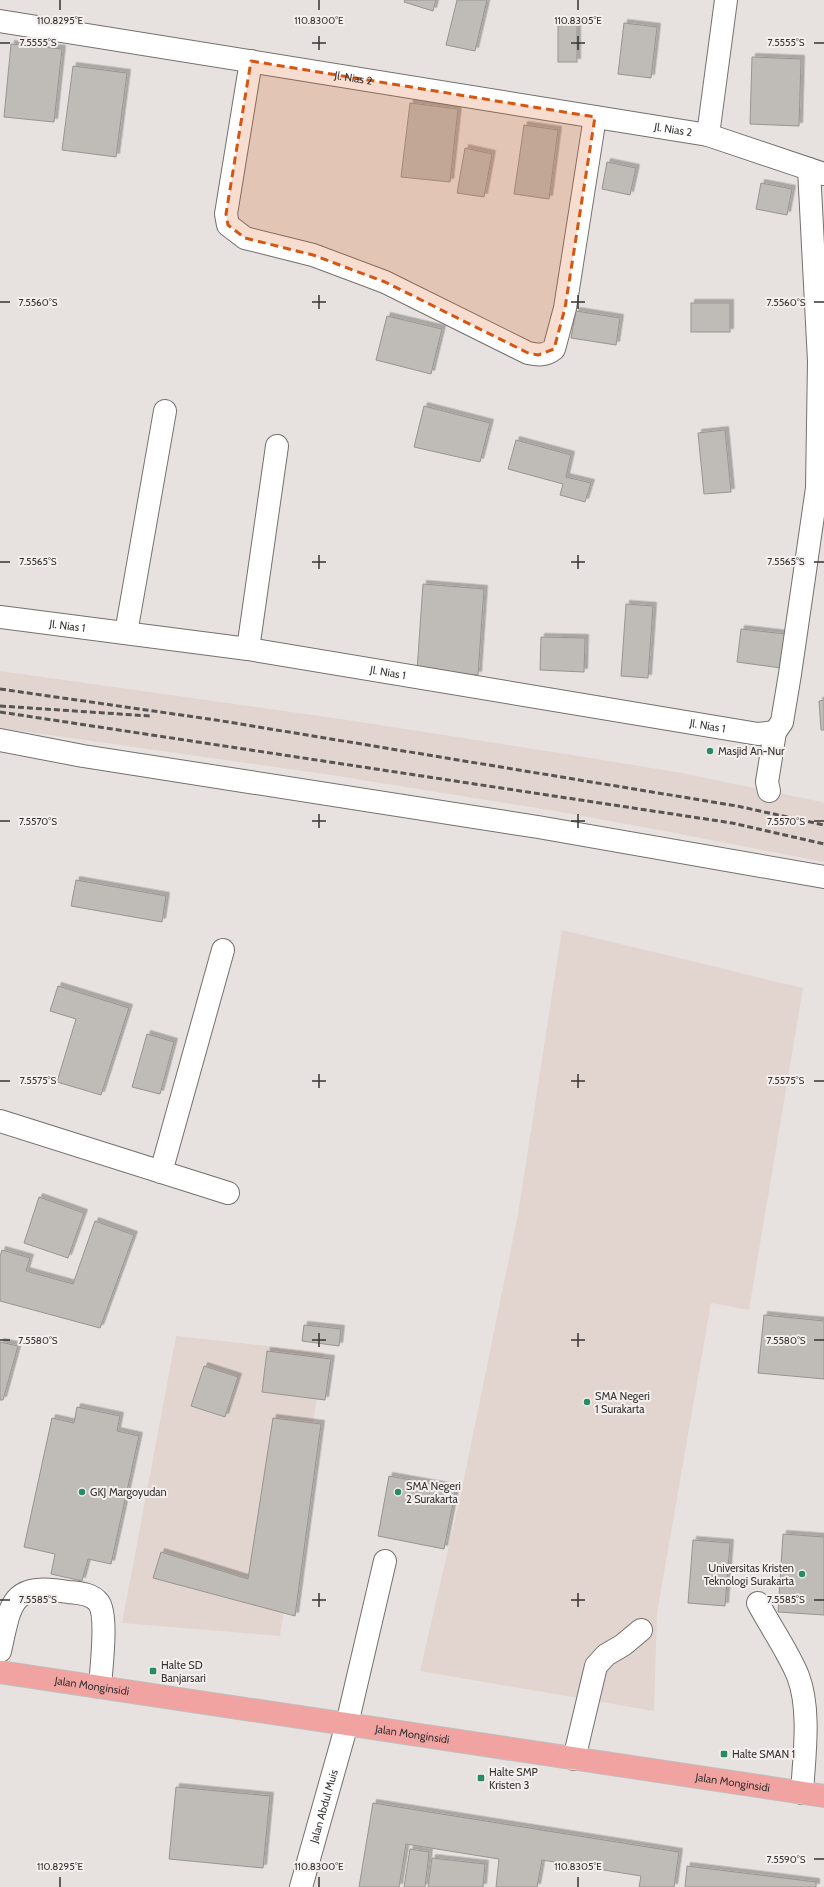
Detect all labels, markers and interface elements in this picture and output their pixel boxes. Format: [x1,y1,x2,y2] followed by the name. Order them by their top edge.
[37,14,84,27] text: 110.8295°E
[294,14,344,27] text: 110.8300°E
[554,14,602,27] text: 110.8305°E
[19,36,57,49] text: 7.5555°S
[767,36,805,49] text: 7.5555°S
[332,68,374,88] street label: Jl. Nias 2
[652,119,694,139] street label: Jl. Nias 2
[19,296,58,309] text: 7.5560°S
[767,296,806,309] text: 7.5560°S
[19,555,57,568] text: 7.5565°S
[767,555,805,568] text: 7.5565°S
[48,616,86,635] street label: Jl. Nias 1
[368,662,407,682] street label: Jl. Nias 1
[688,716,727,735] street label: Jl. Nias 1
[718,744,785,758] place label: Masjid An-Nur
[705,746,715,756] marker: Masjid An-Nur
[19,815,57,828] text: 7.5570°S
[767,815,805,828] text: 7.5570°S
[20,1074,57,1087] text: 7.5575°S
[768,1074,805,1087] text: 7.5575°S
[18,1334,58,1347] text: 7.5580°S
[766,1334,806,1347] text: 7.5580°S
[595,1389,650,1416] place label: SMA Negeri 1 Surakarta
[582,1397,592,1407] marker: SMA Negeri 1 Surakarta
[406,1479,461,1506] place label: SMA Negeri 2 Surakarta
[90,1485,167,1499] place label: GKJ Margoyudan
[77,1487,87,1497] marker: GKJ Margoyudan
[393,1487,403,1497] marker: SMA Negeri 2 Surakarta
[704,1561,795,1588] place label: Universitas Kristen Teknologi Surakarta
[797,1569,807,1579] marker: Universitas Kristen Teknologi Surakarta
[19,1593,57,1606] text: 7.5585°S
[767,1593,805,1606] text: 7.5585°S
[161,1658,206,1685] place label: Halte SD Banjarsari
[148,1666,158,1676] marker: Halte SD Banjarsari
[53,1673,130,1698] street label: Jalan Monginsidi
[373,1721,451,1747] street label: Jalan Monginsidi
[732,1747,795,1761] place label: Halte SMAN 1
[719,1749,729,1759] marker: Halte SMAN 1
[489,1765,539,1792] place label: Halte SMP Kristen 3
[307,1767,341,1846] street label: Jalan Abdul Muis
[694,1770,771,1795] street label: Jalan Monginsidi
[476,1773,486,1783] marker: Halte SMP Kristen 3
[767,1853,806,1866] text: 7.5590°S
[37,1860,84,1873] text: 110.8295°E
[294,1860,344,1873] text: 110.8300°E
[554,1860,602,1873] text: 110.8305°E

